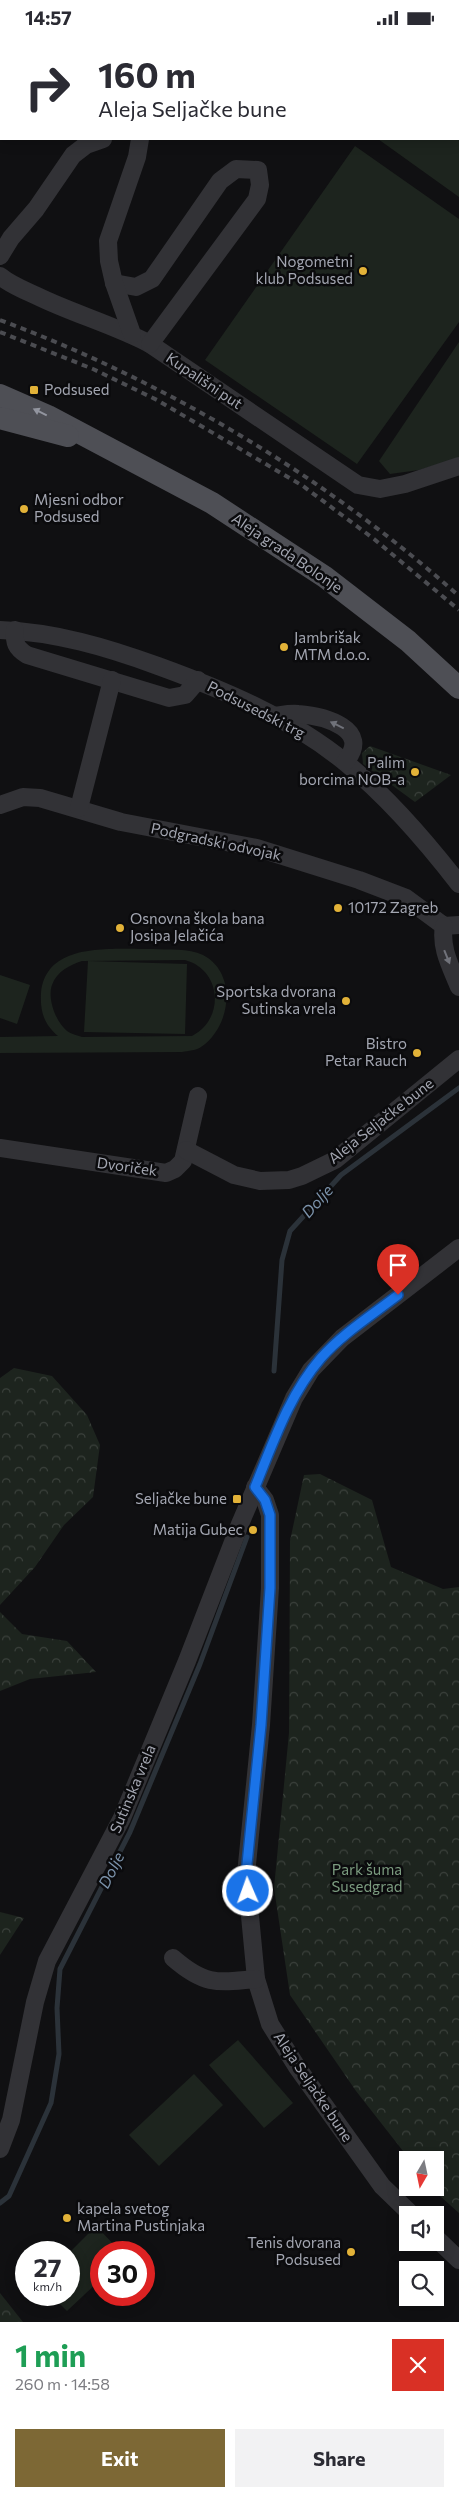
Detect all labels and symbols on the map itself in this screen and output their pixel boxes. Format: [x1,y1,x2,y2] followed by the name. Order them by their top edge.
[256,252,353,287] place label: Nogometni klub Podsused
[357,265,369,277] marker: Nogometni klub Podsused
[163,348,246,412] street label: Kupališni put
[44,380,109,398] place label: Podsused
[28,384,40,396] marker: Podsused
[33,408,47,416] one-way arrow
[34,490,124,525] place label: Mjesni odbor Podsused
[18,503,30,515] marker: Mjesni odbor Podsused
[229,508,346,596] street label: Aleja grada Bolonje
[294,628,370,663] place label: Jambrišak MTM d.o.o.
[278,641,290,653] marker: Jambrišak MTM d.o.o.
[205,677,308,741] street label: Podsusedski trg
[330,721,345,730] one-way arrow
[299,753,405,788] place label: Palim borcima NOB-a
[409,766,421,778] marker: Palim borcima NOB-a
[149,818,283,864] street label: Podgradski odvojak
[348,898,438,916] place label: 10172 Zagreb
[332,902,344,914] marker: 10172 Zagreb
[130,909,265,944] place label: Osnovna škola bana Josipa Jelačića
[114,922,126,934] marker: Osnovna škola bana Josipa Jelačića
[444,950,452,964] one-way arrow
[216,982,336,1017] place label: Sportska dvorana Sutinska vrela
[340,995,352,1007] marker: Sportska dvorana Sutinska vrela
[325,1034,407,1069] place label: Bistro Petar Rauch
[411,1047,423,1059] marker: Bistro Petar Rauch
[324,1073,437,1167] street label: Aleja Seljačke bune
[96,1153,158,1179] street label: Dvoriček
[297,1180,337,1221] water label: Dolje
[377,1244,419,1295] pin
[135,1489,227,1507] place label: Seljačke bune
[231,1493,243,1505] marker: Seljačke bune
[153,1520,243,1538] place label: Matija Gubec
[247,1524,259,1536] marker: Matija Gubec
[105,1742,159,1836] street label: Sutinska vrela
[93,1848,128,1891] water label: Dolje
[331,1860,403,1895] park label: Park šuma Susedgrad
[221,1864,273,1916] position arrow
[270,2028,357,2145] street label: Aleja Seljačke bune
[399,2151,444,2196] north arrow
[77,2199,205,2234] place label: kapela svetog Martina Pustinjaka
[61,2212,73,2224] marker: kapela svetog Martina Pustinjaka
[247,2233,341,2268] place label: Tenis dvorana Podsused
[90,2241,155,2306] speed limit sign: 30
[345,2246,357,2258] marker: Tenis dvorana Podsused

